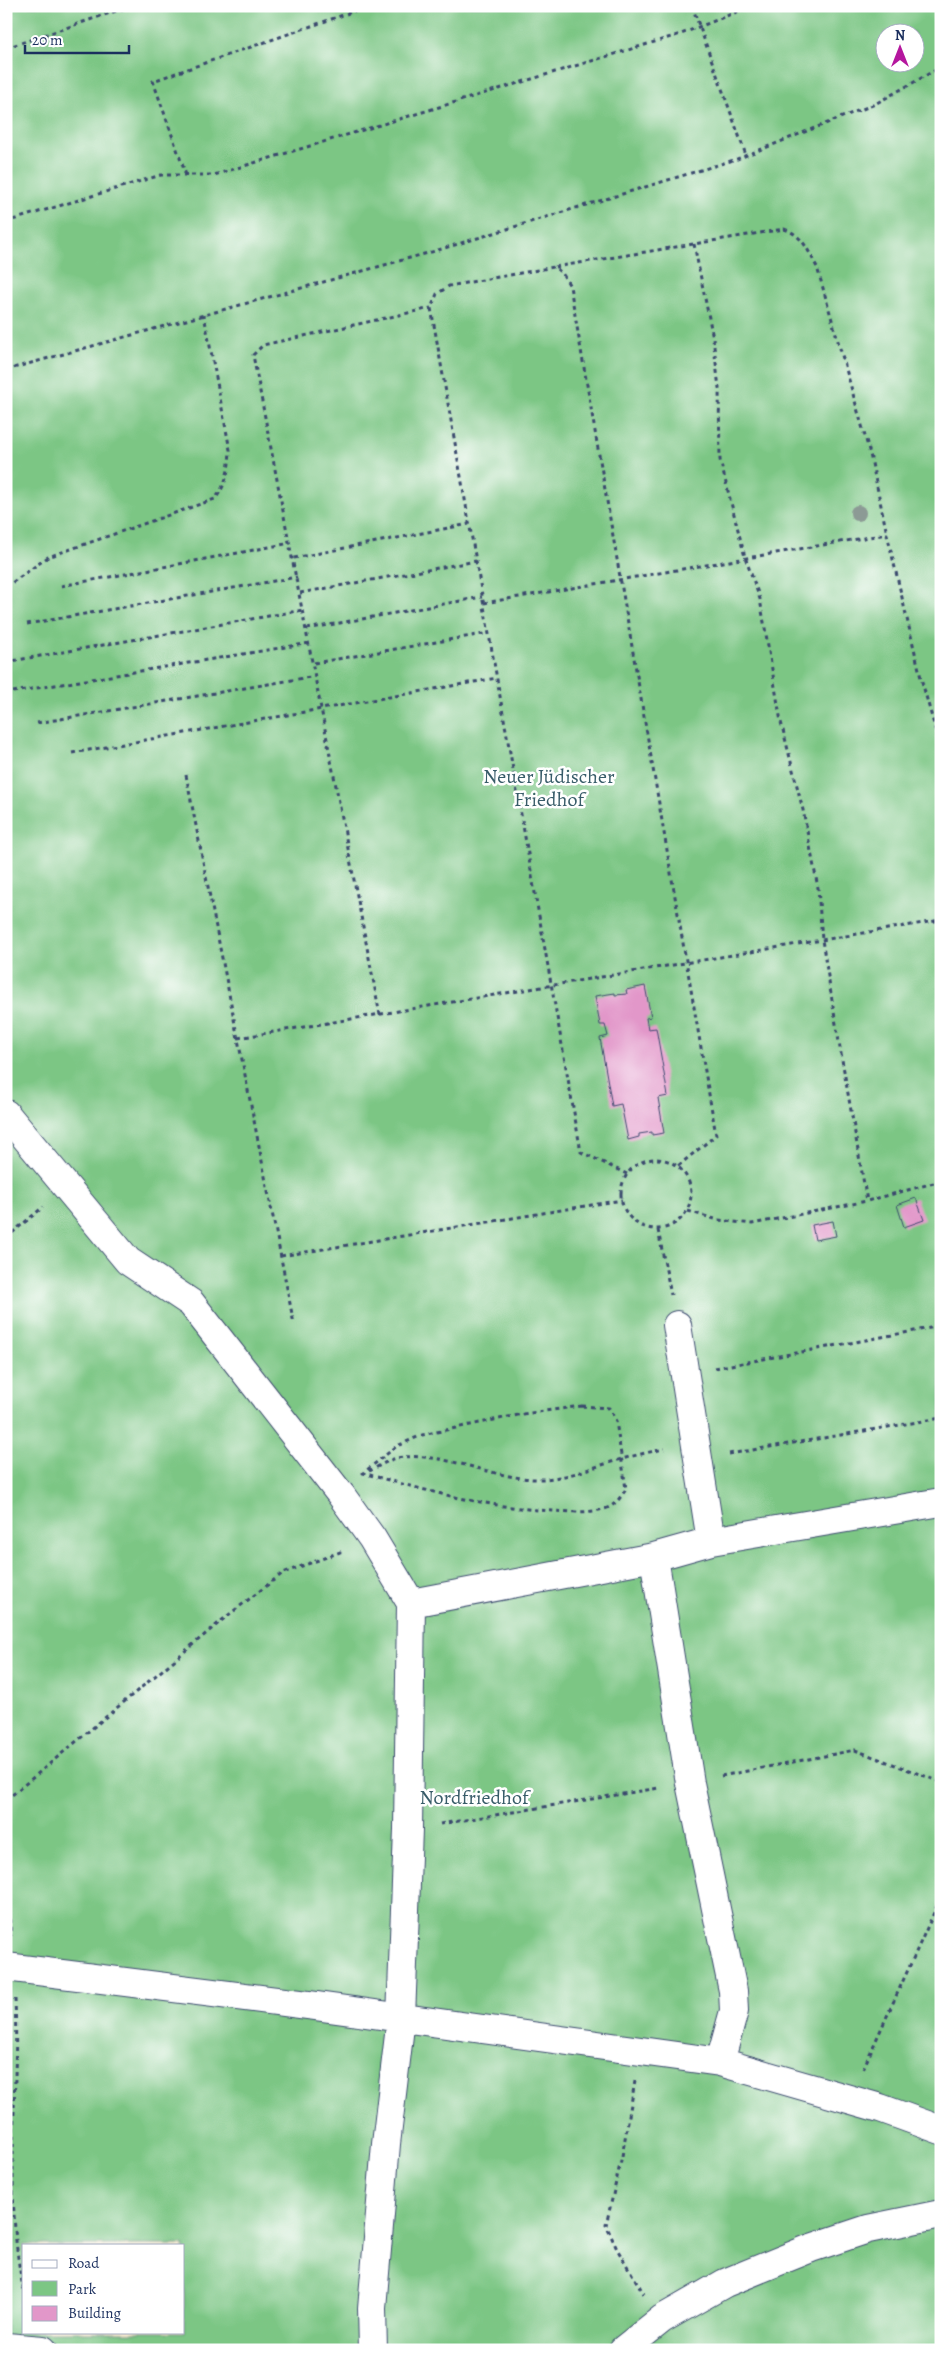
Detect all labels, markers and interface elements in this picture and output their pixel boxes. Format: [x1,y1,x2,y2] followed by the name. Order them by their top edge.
[25,22,129,54] scale bar
[874,22,924,72] north arrow
[895,26,905,45] text: N
[32,30,63,50] text: 20 m
[483,763,615,813] park label: Neuer Jüdischer Friedhof
[420,1784,532,1811] park label: Nordfriedhof
[22,2244,185,2334] legend
[68,2253,100,2273] text: Road
[68,2279,97,2299] text: Park
[68,2303,121,2323] text: Building

